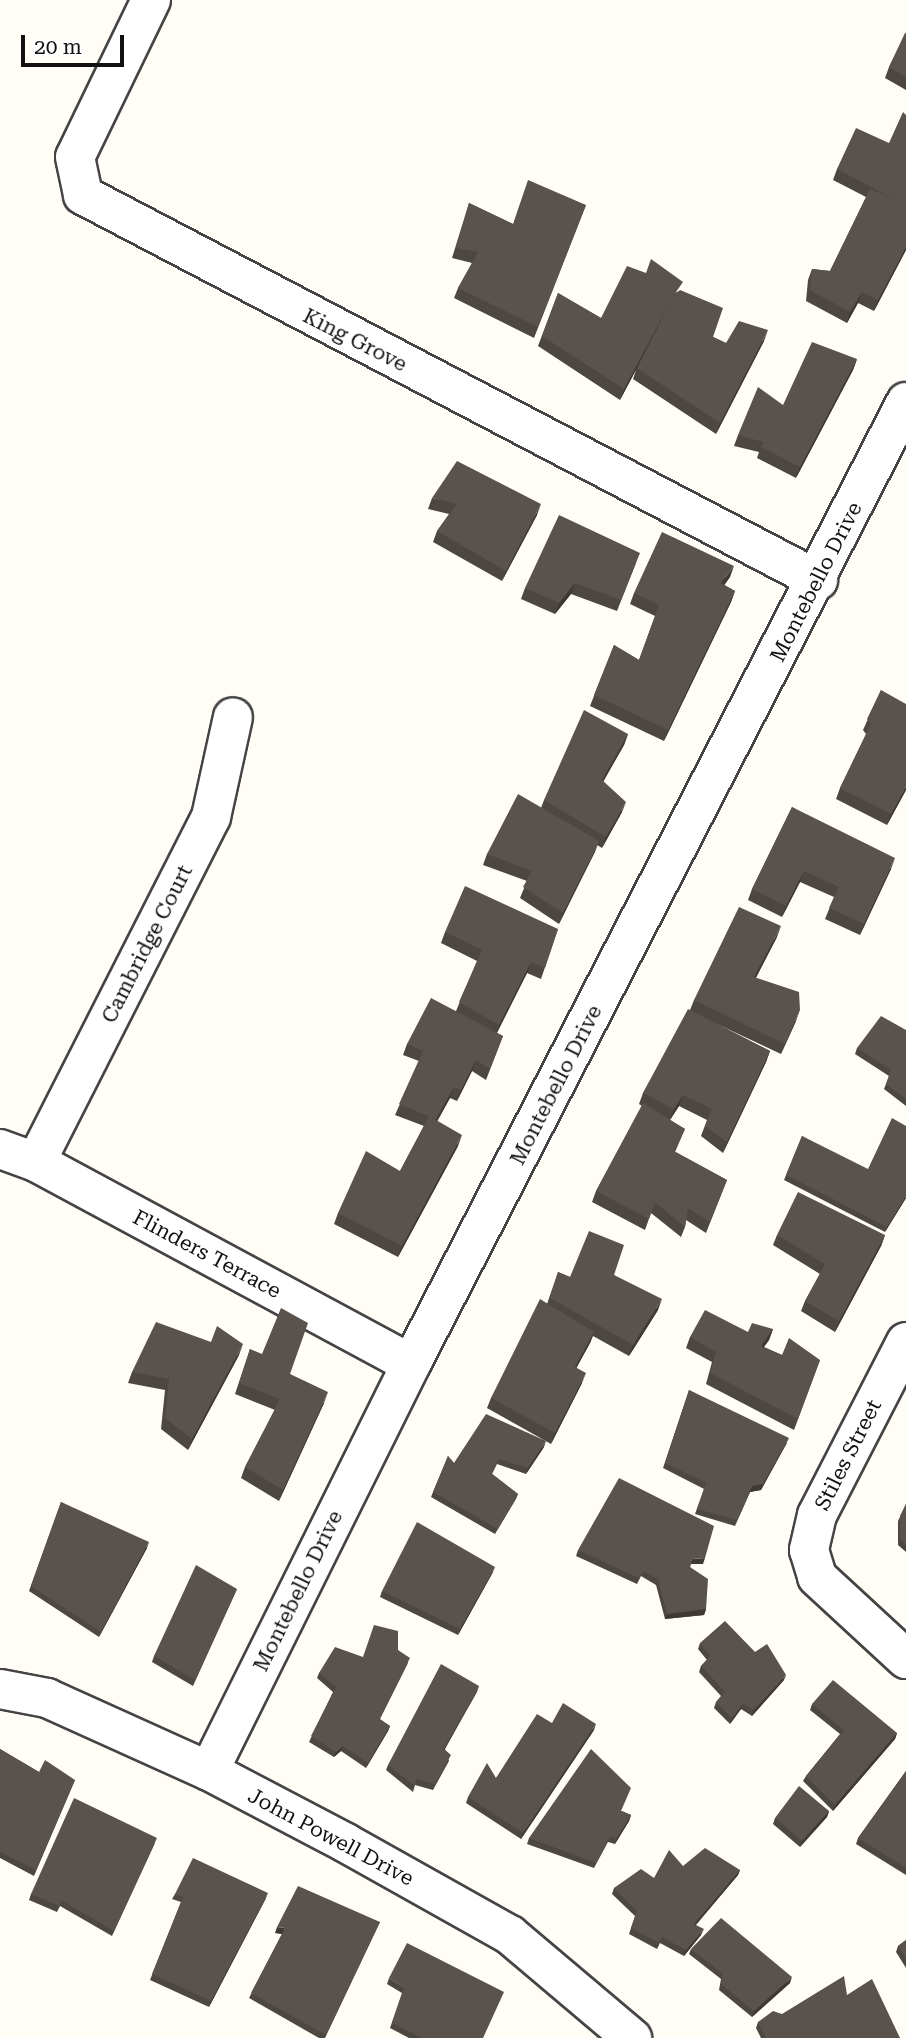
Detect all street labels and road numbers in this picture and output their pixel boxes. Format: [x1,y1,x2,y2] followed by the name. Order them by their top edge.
[299,303,411,377] street label: King Grove
[765,498,867,666] street label: Montebello Drive
[96,861,198,1027] street label: Cambridge Court
[505,1001,607,1169] street label: Montebello Drive
[129,1204,285,1304] street label: Flinders Terrace
[809,1395,887,1515] street label: Stiles Street
[248,1506,348,1676] street label: Montebello Drive
[244,1783,418,1891] street label: John Powell Drive

